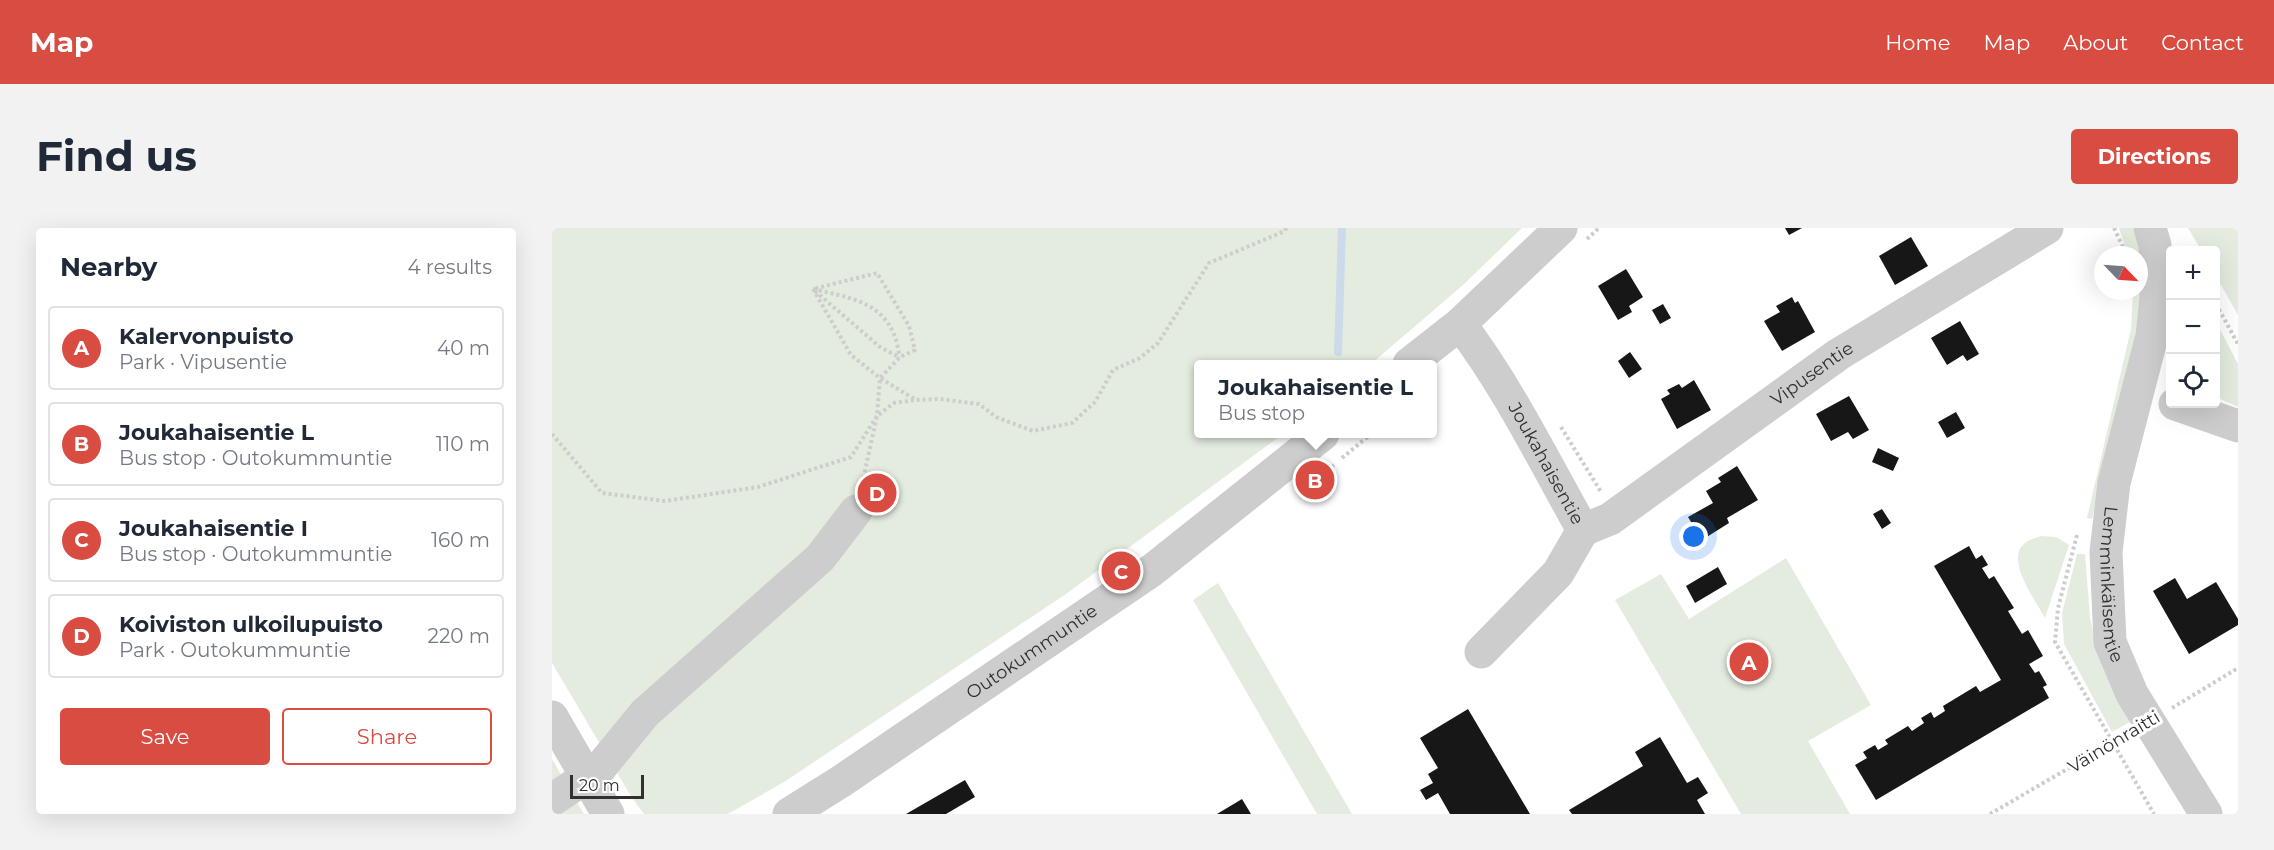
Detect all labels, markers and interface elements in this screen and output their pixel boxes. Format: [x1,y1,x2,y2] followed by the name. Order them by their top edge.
[30,25,93,59] text: Map
[1885,30,1950,55] text: Home
[1983,30,2030,55] text: Map
[2063,30,2128,55] text: About
[2161,30,2244,55] text: Contact
[2071,129,2238,184] button: Directions
[36,130,197,182] text: Find us
[2094,246,2148,300] north arrow
[2166,246,2220,408] map controls
[2166,246,2220,300] button: +
[60,251,157,283] text: Nearby
[407,255,492,279] text: 4 results
[2166,300,2220,354] button: −
[119,323,294,350] text: Kalervonpuisto
[74,336,89,360] text: A
[437,336,490,360] text: 40 m
[1766,337,1857,411] street label: Vipusentie
[119,350,287,374] text: Park · Vipusentie
[2166,354,2220,408] button: locate
[1194,360,1437,438] popup
[1218,374,1413,401] text: Joukahaisentie L
[1503,398,1589,529] street label: Joukahaisentie
[1218,401,1305,425] text: Bus stop
[119,419,314,446] text: Joukahaisentie L
[74,432,89,456] text: B
[436,432,490,456] text: 110 m
[119,446,392,470] text: Bus stop · Outokummuntie
[1296,458,1335,502] pin: B
[858,470,896,516] pin: D
[2095,505,2129,666] street label: Lemminkäisentie
[119,515,308,542] text: Joukahaisentie I
[1679,522,1708,551] your location
[74,528,89,552] text: C
[431,528,490,552] text: 160 m
[119,542,392,566] text: Bus stop · Outokummuntie
[1102,548,1140,594] pin: C
[962,600,1102,704] street label: Outokummuntie
[119,611,383,638] text: Koiviston ulkoilupuisto
[73,624,90,648] text: D
[428,624,490,648] text: 220 m
[119,638,351,662] text: Park · Outokummuntie
[1730,640,1768,684] pin: A
[2064,706,2164,778] street label: Väinönraitti
[60,708,270,765] button: Save
[282,708,492,765] button: Share
[570,772,644,800] scale bar
[579,776,620,795] text: 20 m

